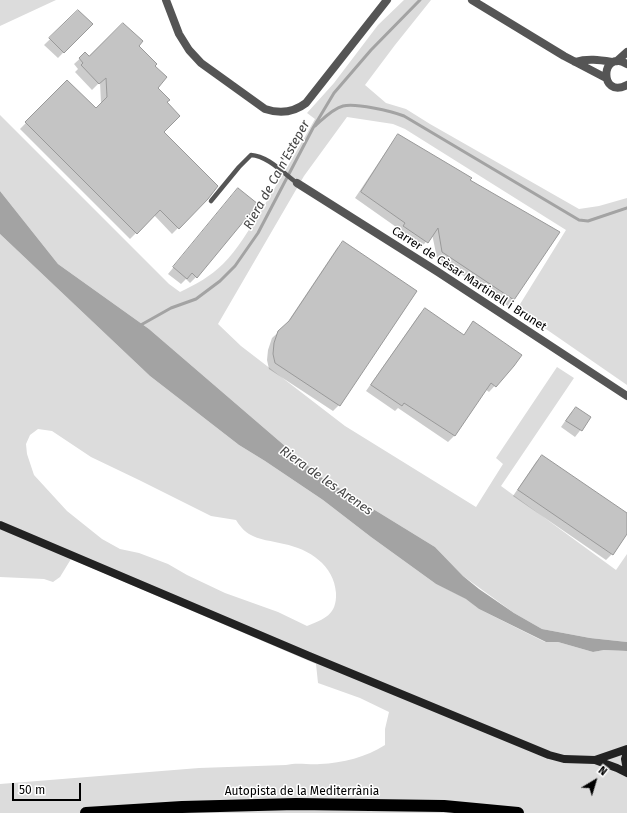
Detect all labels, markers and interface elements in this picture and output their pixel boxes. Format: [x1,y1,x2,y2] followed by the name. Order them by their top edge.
[241,118,313,232] water label: Riera de Ca n'Esteper
[389,224,549,334] street label: Carrer de Cèsar Martinell i Brunet
[277,443,375,519] water label: Riera de les Arenes
[575,761,615,801] north arrow
[596,764,610,779] text: N
[14,775,83,801] scale bar
[19,783,45,797] text: 50 m
[225,785,379,799] street label: Autopista de la Mediterrània

